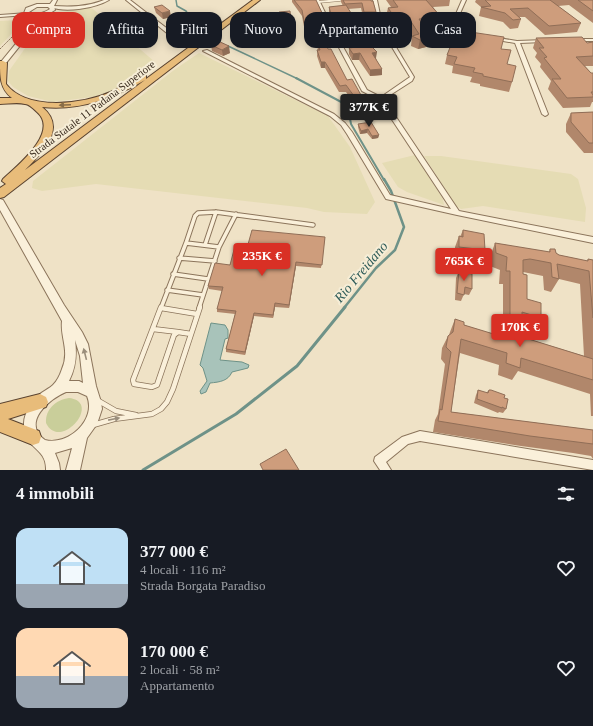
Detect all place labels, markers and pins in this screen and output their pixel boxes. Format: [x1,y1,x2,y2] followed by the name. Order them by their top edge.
[336,94,402,128] pin: 377K €
[229,243,295,277] pin: 235K €
[431,248,497,282] pin: 765K €
[487,314,553,348] pin: 170K €

